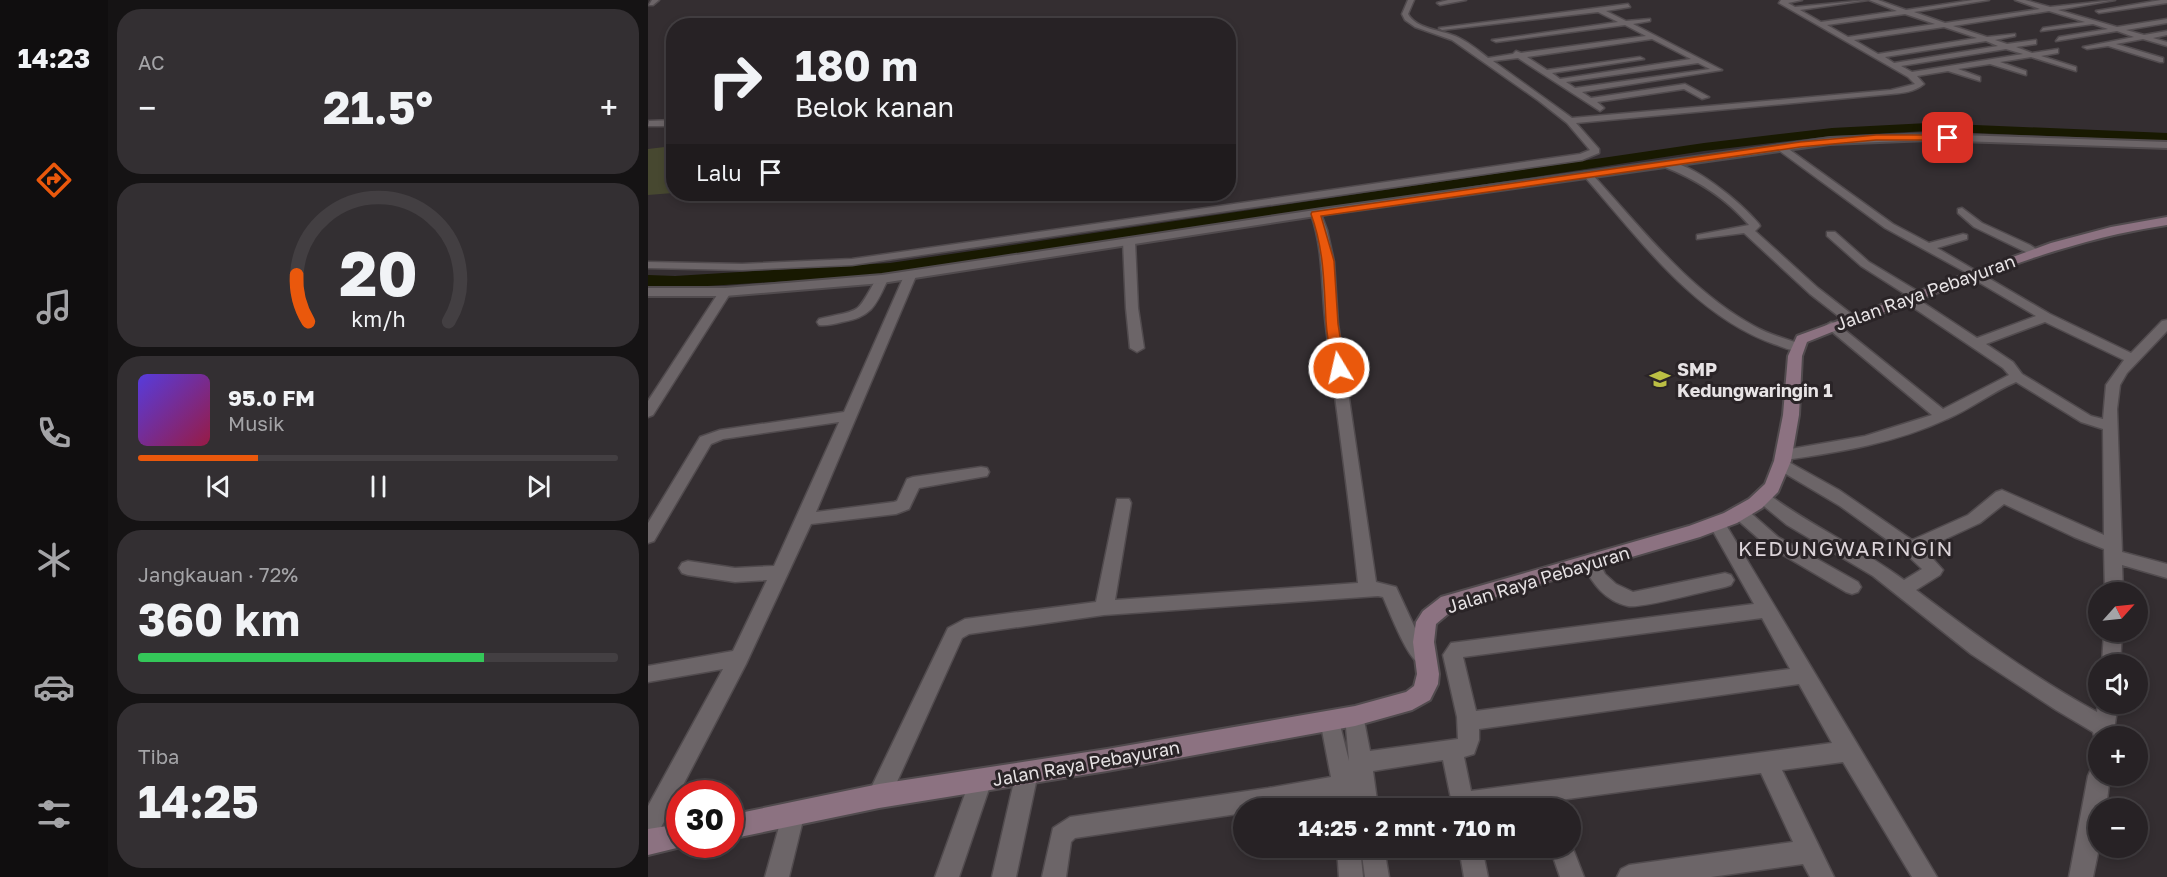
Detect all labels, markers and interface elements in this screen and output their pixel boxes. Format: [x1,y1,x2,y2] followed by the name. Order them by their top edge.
[795,40,918,90] text: 180 m
[18,42,90,74] text: 14:23
[696,42,774,120] icon: right
[138,50,165,74] text: AC
[323,80,433,134] text: 21.5°
[138,88,156,127] text: −
[600,88,618,127] text: +
[795,91,954,123] text: Belok kanan
[1922,112,1973,163] pin
[1931,121,1964,154] icon: arrive
[754,156,787,189] icon: arrive
[33,159,75,201] icon: directions
[696,159,742,186] text: Lalu
[339,235,417,310] text: 20
[1832,249,2018,335] street label: Jalan Raya Pebayuran
[33,286,75,328] icon: music
[351,306,405,332] text: km/h
[1307,336,1371,400] position arrow
[1677,358,1832,401] place label: SMP Kedungwaringin 1
[1648,367,1672,391] school or university icon: SMP Kedungwaringin 1
[228,384,315,411] text: 95.0 FM
[228,411,285,435] text: Musik
[33,412,75,454] icon: phone
[202,470,235,503] icon: previous
[362,470,395,503] icon: pause
[522,470,555,503] icon: next
[1738,535,1954,561] district label: KEDUNGWARINGIN
[33,539,75,581] icon: climate
[1444,541,1632,617] street label: Jalan Raya Pebayuran
[138,562,298,586] text: Jangkauan · 72%
[2088,582,2148,642] north arrow
[2088,582,2148,858] map controls
[138,592,300,646] text: 360 km
[2088,654,2148,714] button: sound
[33,666,75,708] icon: car
[2088,726,2148,786] button: +
[991,736,1181,790] street label: Jalan Raya Pebayuran
[138,744,179,768] text: Tiba
[138,774,259,828] text: 14:25
[666,780,744,858] speed limit sign: 30
[33,793,75,835] icon: filters
[2088,798,2148,858] button: −
[1298,814,1516,841] text: 14:25 · 2 mnt · 710 m

